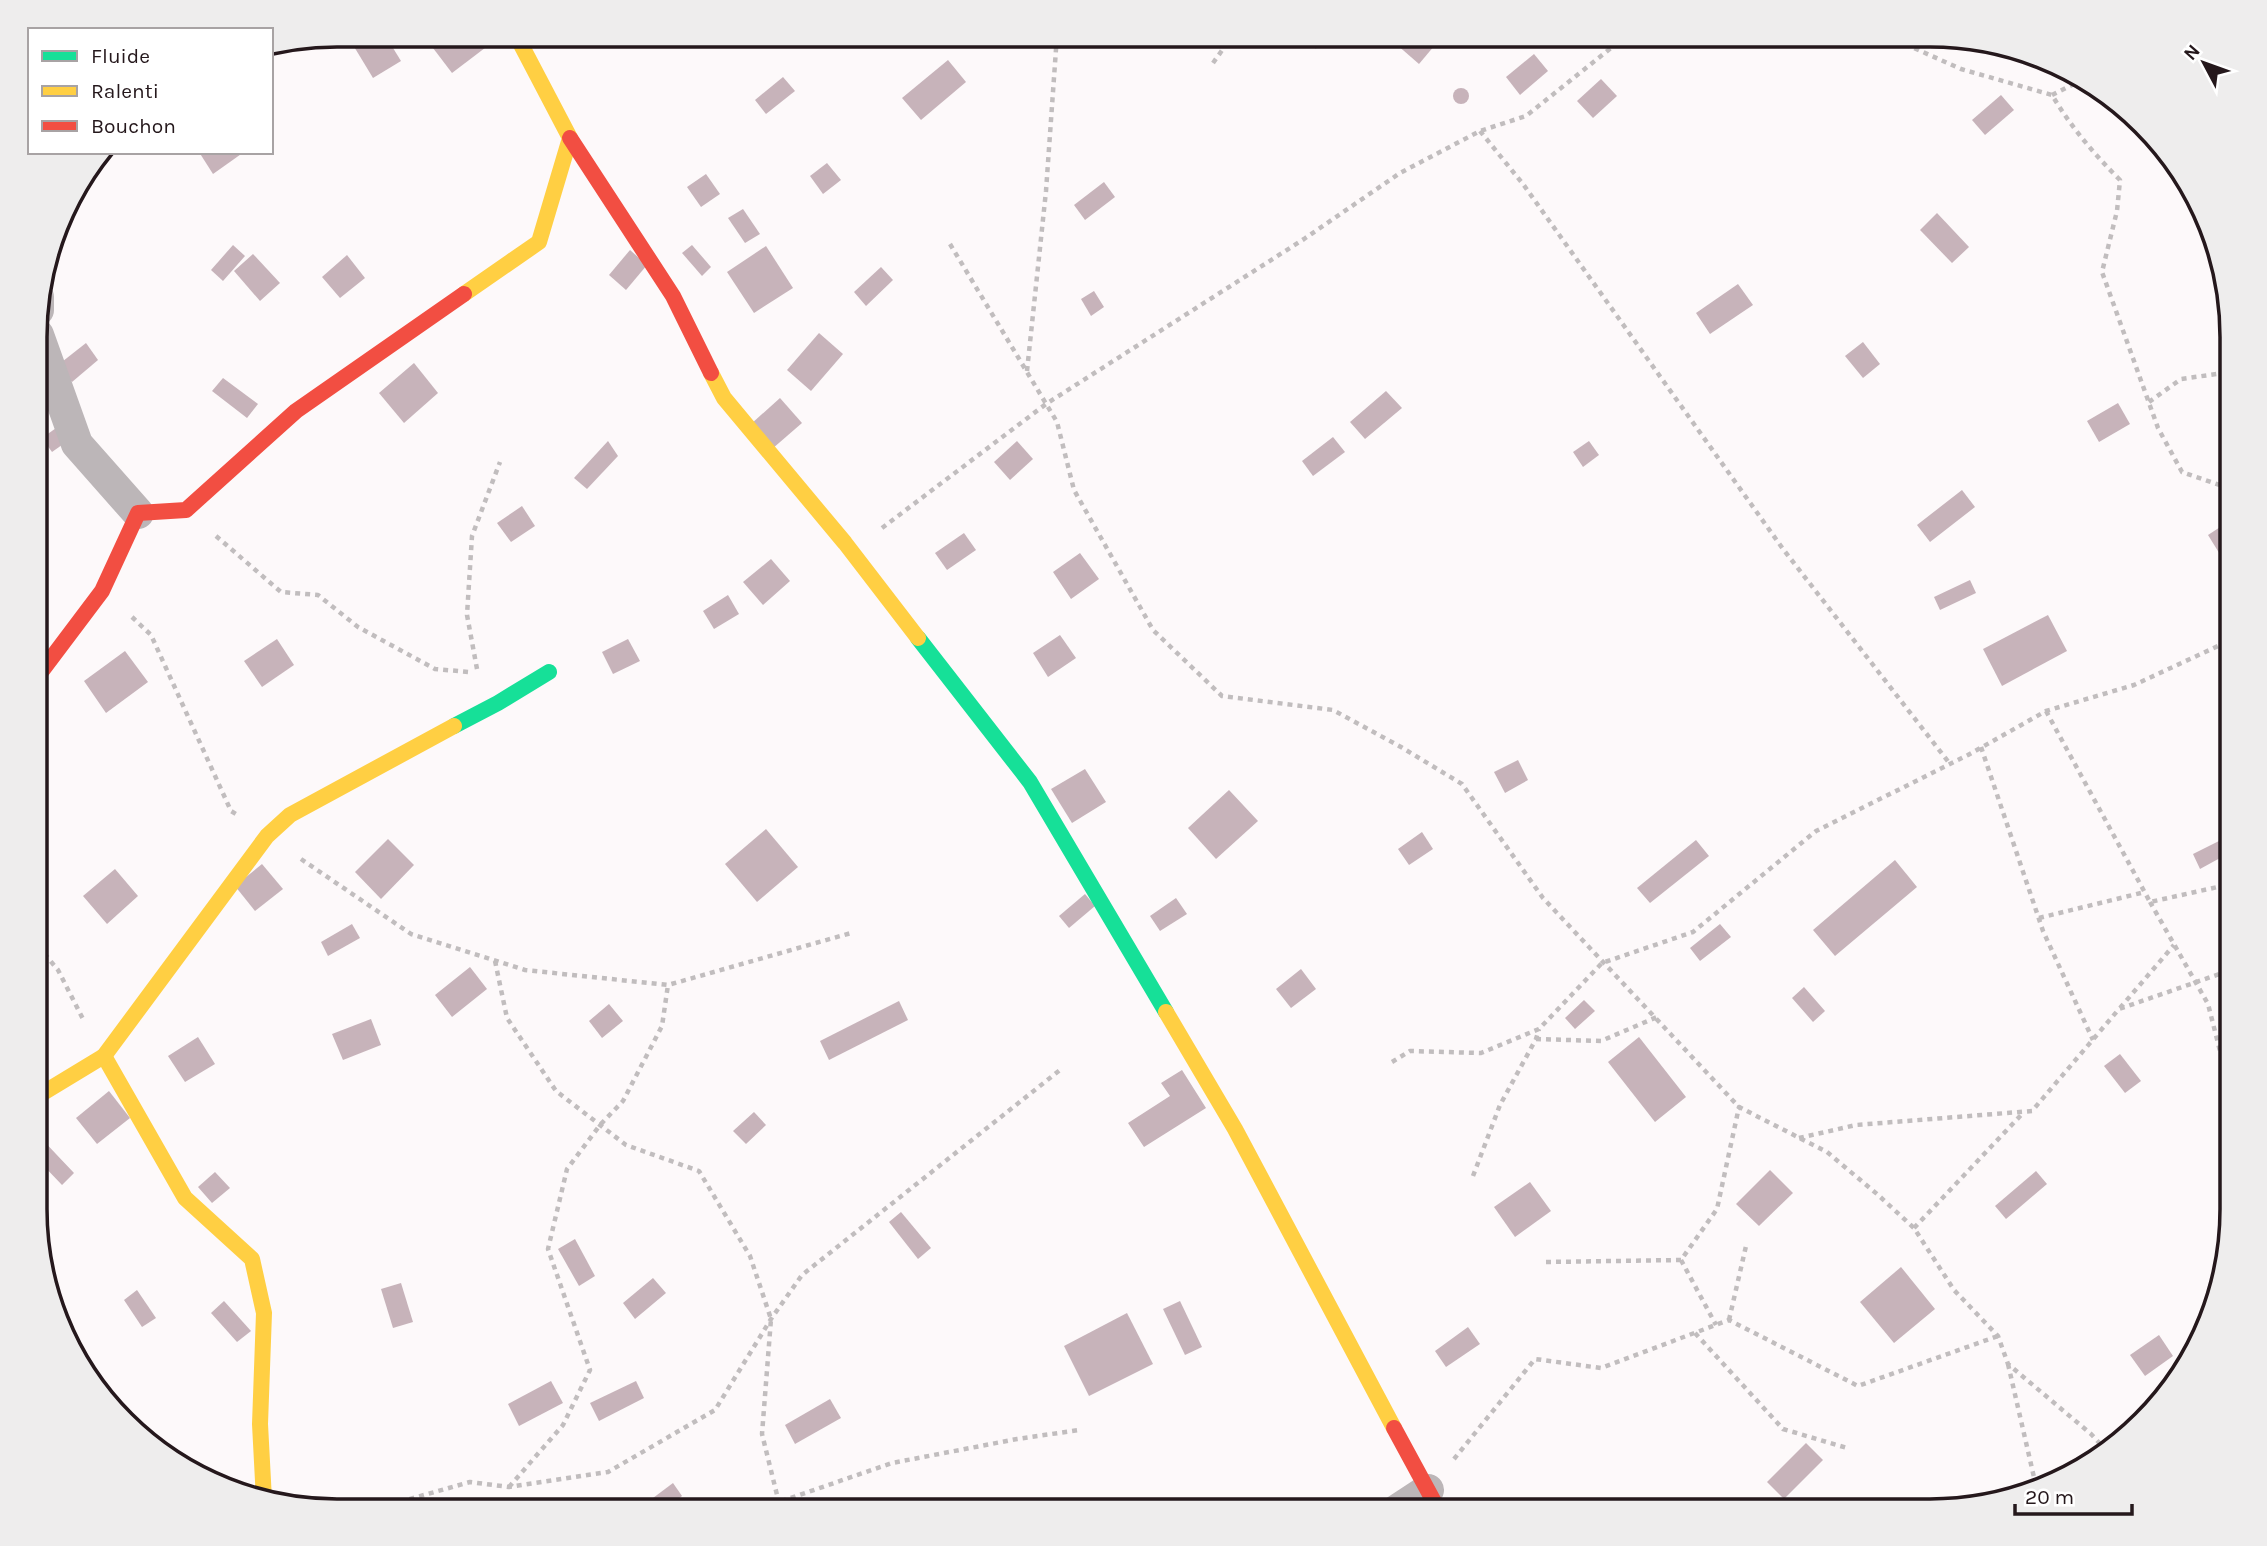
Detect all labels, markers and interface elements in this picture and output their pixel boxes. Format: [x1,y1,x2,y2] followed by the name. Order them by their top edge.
[28,28,273,154] legend
[2169,28,2239,98] north arrow
[2179,40,2205,65] text: N
[91,44,150,68] text: Fluide
[91,79,159,103] text: Ralenti
[91,114,176,138] text: Bouchon
[2015,1472,2132,1516] scale bar
[2025,1485,2074,1509] text: 20 m

